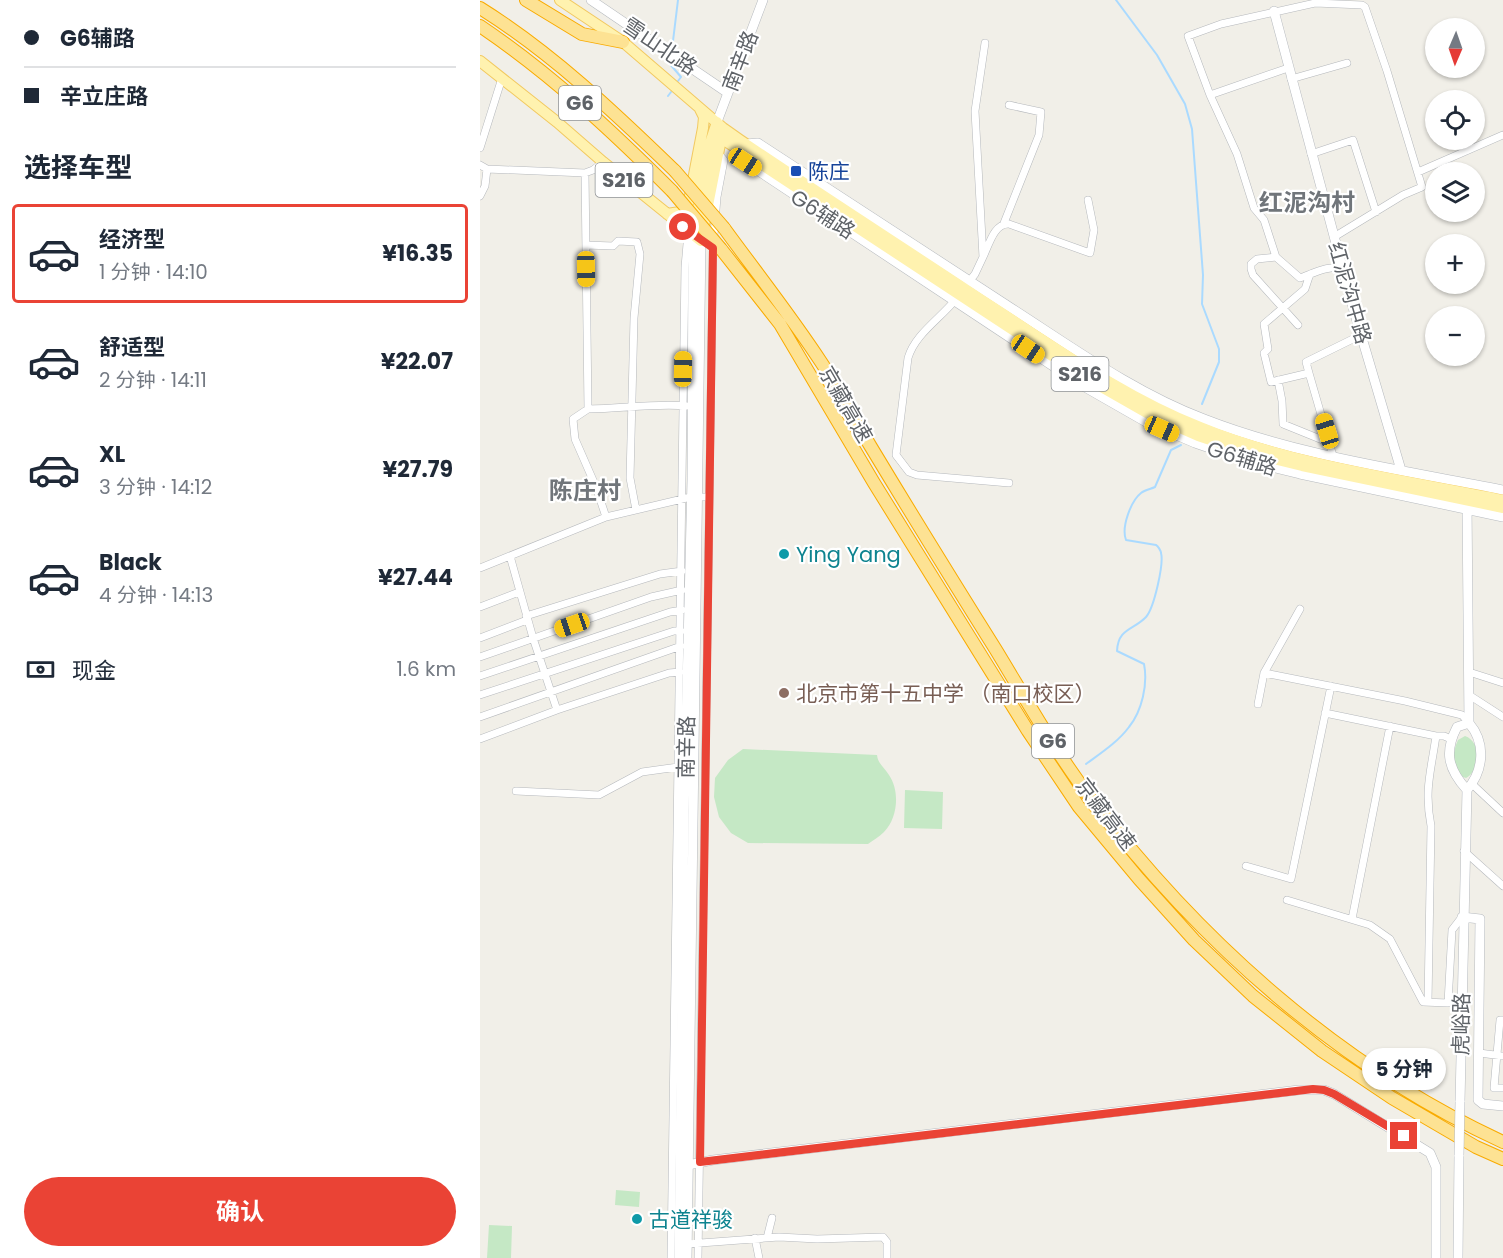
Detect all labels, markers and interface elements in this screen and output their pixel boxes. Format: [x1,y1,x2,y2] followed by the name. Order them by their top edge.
[617,10,703,82] street label: 雪山北路
[1425,18,1485,78] north arrow
[1425,18,1485,366] map controls
[60,23,135,54] text: G6辅路
[715,26,765,96] street label: 南辛路
[60,81,148,112] text: 辛立庄路
[559,86,601,120] road number: G6
[1425,90,1485,150] button: locate
[725,145,765,179] car
[24,149,132,186] text: 选择车型
[808,157,850,186] place label: 陈庄
[1425,162,1485,222] button: layers
[596,163,652,197] road number: S216
[789,164,803,178] marker: 陈庄
[785,182,861,246] street label: G6辅路
[1259,186,1355,219] district label: 红泥沟村
[669,213,696,240] route start
[99,224,165,255] text: 经济型
[27,227,81,281] icon: car
[1425,234,1485,294] button: +
[382,238,453,269] text: ¥16.35
[1322,239,1378,347] street label: 红泥沟中路
[577,251,595,287] car
[99,258,208,286] text: 1 分钟 · 14:10
[1425,306,1485,366] button: −
[1008,331,1048,367] car
[99,332,165,363] text: 舒适型
[27,335,81,389] icon: car
[381,346,453,377] text: ¥22.07
[674,351,692,387] car
[1052,357,1108,391] road number: S216
[812,360,880,448] street label: 京藏高速
[99,366,207,394] text: 2 分钟 · 14:11
[1313,411,1341,451] car
[1142,413,1182,445] car
[1203,434,1281,482] street label: G6辅路
[99,439,125,470] text: XL
[27,443,81,497] icon: car
[382,454,453,485] text: ¥27.79
[99,473,212,501] text: 3 分钟 · 14:12
[549,474,621,507] district label: 陈庄村
[796,540,901,569] place label: Ying Yang
[99,547,162,578] text: Black
[777,547,791,561] marker: Ying Yang
[27,551,81,605] icon: car
[378,562,453,593] text: ¥27.44
[99,581,213,609] text: 4 分钟 · 14:13
[552,611,592,639] car
[24,653,57,686] icon: cash
[72,655,116,686] text: 现金
[396,655,456,683] text: 1.6 km
[796,679,1096,708] place label: 北京市第十五中学 （南口校区）
[777,686,791,700] marker: 北京市第十五中学 （南口校区）
[671,715,701,779] street label: 南辛路
[1032,724,1074,758] road number: G6
[1069,772,1143,856] street label: 京藏高速
[1446,992,1476,1056] street label: 虎峪路
[1362,1049,1446,1091] callout: 5 分钟
[1375,1055,1433,1083] text: 5 分钟
[1390,1122,1417,1149] route end
[24,1177,456,1246] button: 确认
[649,1205,733,1234] place label: 古道祥骏
[630,1212,644,1226] marker: 古道祥骏

